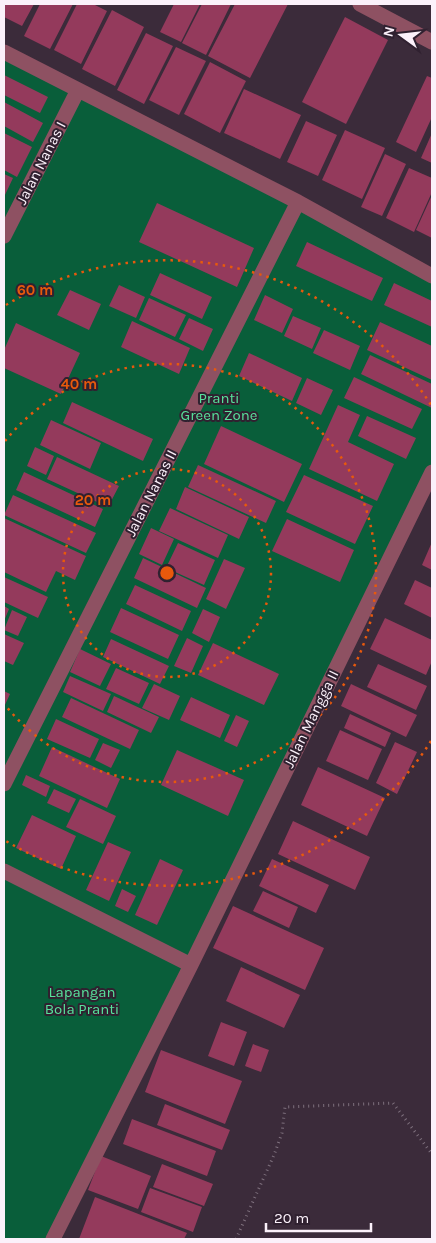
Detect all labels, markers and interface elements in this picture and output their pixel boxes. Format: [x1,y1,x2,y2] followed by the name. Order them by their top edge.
[376,10,426,60] north arrow
[379,25,398,39] text: N
[12,118,70,208] street label: Jalan Nanas I
[17,281,53,299] text: 60 m
[61,375,97,393] text: 40 m
[181,389,257,424] park label: Pranti Green Zone
[121,447,181,539] street label: Jalan Nanas II
[75,491,111,509] text: 20 m
[158,564,176,582] centre of rings
[280,667,342,771] street label: Jalan Mangga II
[45,983,119,1018] park label: Lapangan Bola Pranti
[266,1200,371,1232] scale bar
[274,1209,309,1227] text: 20 m

